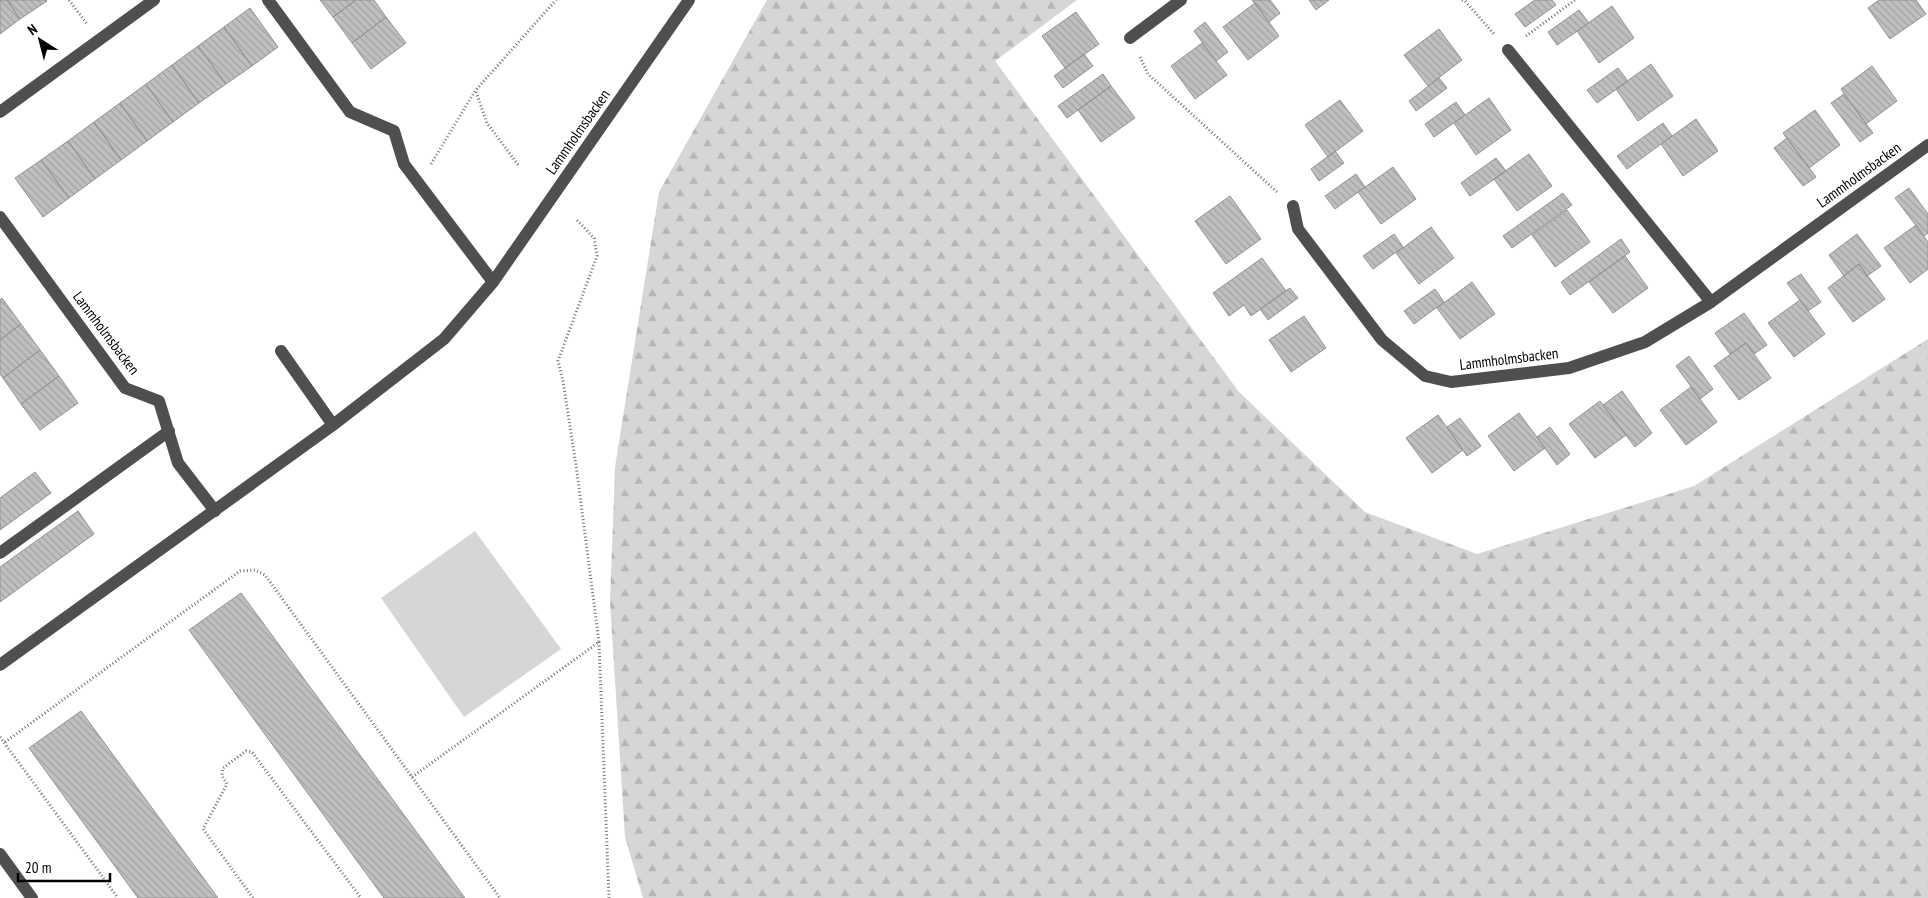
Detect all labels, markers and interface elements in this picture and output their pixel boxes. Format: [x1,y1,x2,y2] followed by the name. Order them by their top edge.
[15,15,65,65] north arrow
[24,20,41,39] text: N
[541,86,614,178] street label: Lammholmsbacken
[1813,138,1904,211] street label: Lammholmsbacken
[69,287,144,378] street label: Lammholmsbacken
[1459,343,1559,374] street label: Lammholmsbacken
[18,850,110,882] scale bar
[25,858,51,877] text: 20 m

